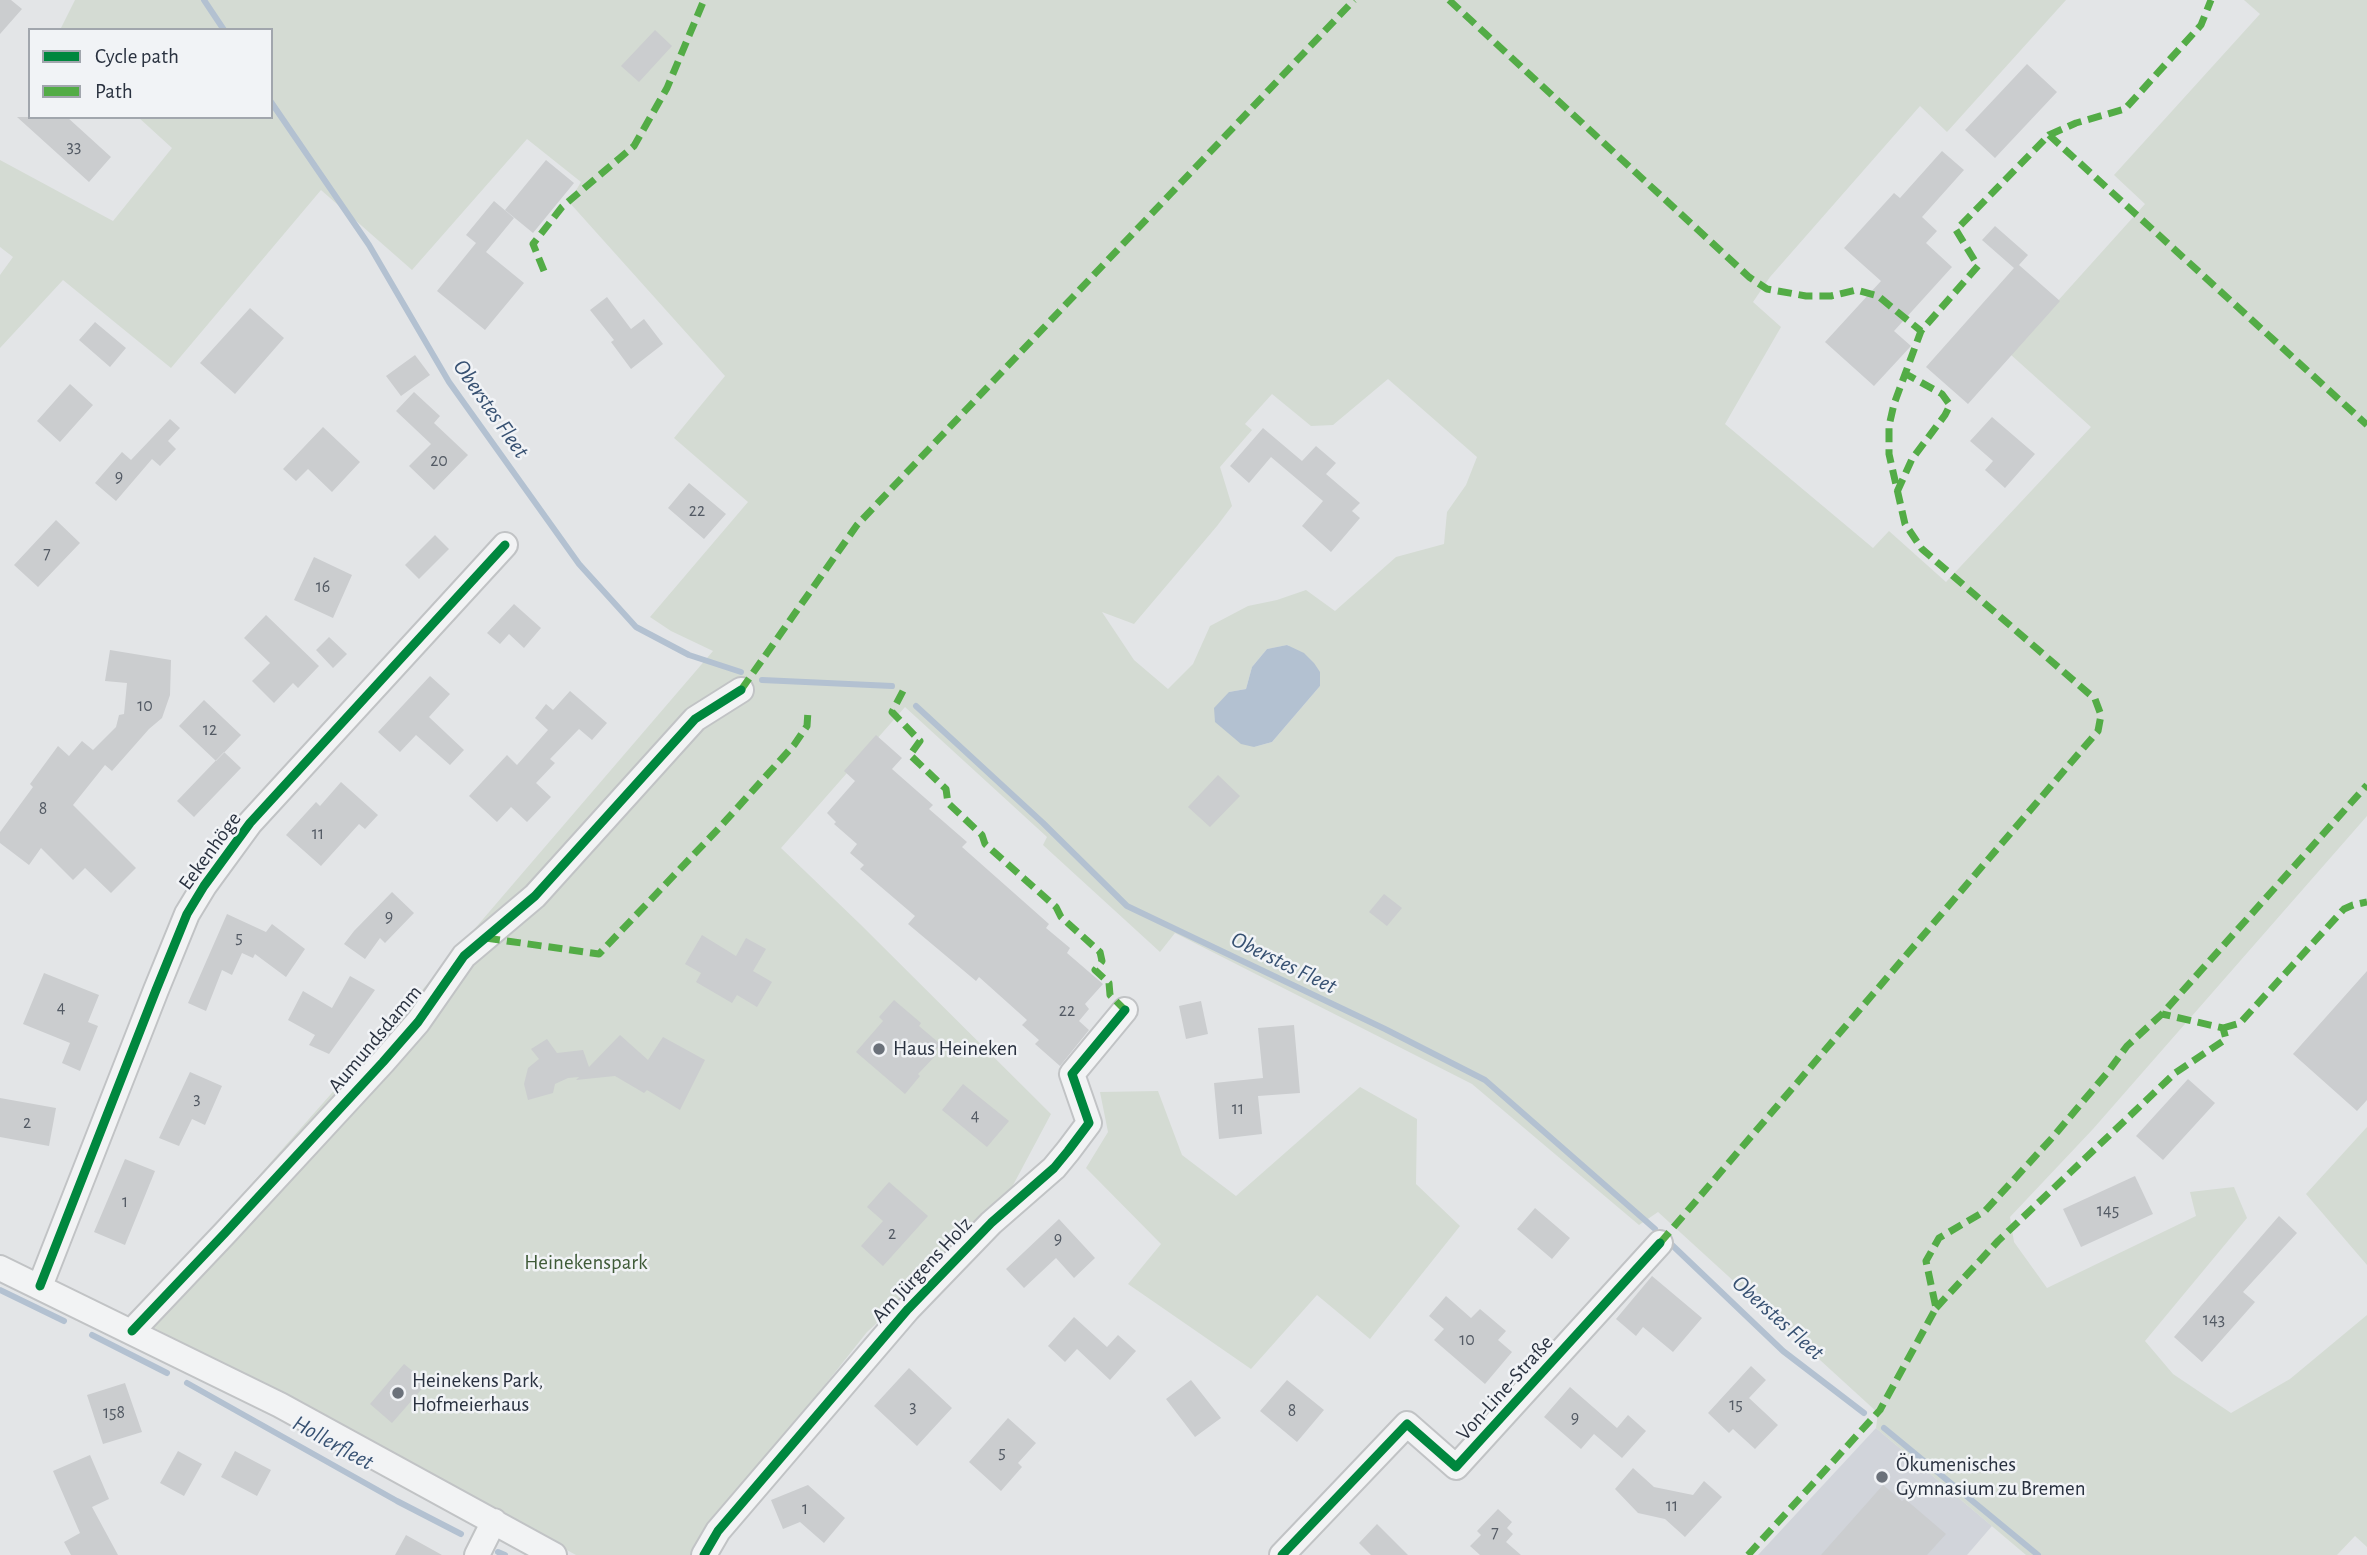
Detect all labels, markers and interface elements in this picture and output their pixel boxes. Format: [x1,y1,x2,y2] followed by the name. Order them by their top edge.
[28,28,273,119] legend
[95,46,179,67] text: Cycle path
[95,81,133,102] text: Path
[67,136,81,158] house number: 33
[447,354,535,464] water label: Oberstes Fleet
[430,450,448,472] house number: 20
[115,466,123,488] house number: 9
[689,500,705,522] house number: 22
[43,543,51,565] house number: 7
[316,576,330,598] house number: 16
[137,695,153,717] house number: 10
[203,719,217,741] house number: 12
[39,798,47,820] house number: 8
[173,807,247,895] street label: Eekenhöge
[312,823,324,845] house number: 11
[385,906,393,928] house number: 9
[1226,925,1342,1001] water label: Oberstes Fleet
[235,927,243,949] house number: 5
[323,980,427,1098] street label: Aumundsdamm
[57,997,65,1019] house number: 4
[1059,1000,1075,1022] house number: 22
[893,1036,1018,1062] place label: Haus Heineken
[871,1041,887,1057] marker: Haus Heineken
[193,1088,201,1110] house number: 3
[1232,1098,1244,1120] house number: 11
[971,1105,979,1127] house number: 4
[23,1112,31,1134] house number: 2
[122,1191,128,1213] house number: 1
[2097,1200,2119,1222] house number: 145
[866,1212,978,1328] street label: Am Jürgens Holz
[888,1223,896,1245] house number: 2
[1054,1228,1062,1250] house number: 9
[524,1250,648,1276] park label: Heinekenspark
[1726,1269,1830,1367] water label: Oberstes Fleet
[2203,1309,2225,1331] house number: 143
[1459,1329,1475,1351] house number: 10
[1451,1330,1559,1446] street label: Von-Line-Straße
[412,1368,543,1418] place label: Heinekens Park, Hofmeierhaus
[390,1385,406,1401] marker: Heinekens Park, Hofmeierhaus
[1729,1394,1743,1416] house number: 15
[909,1396,917,1418] house number: 3
[1288,1400,1296,1422] house number: 8
[103,1402,125,1424] house number: 158
[1571,1407,1579,1429] house number: 9
[288,1409,378,1477] water label: Hollerfleet
[998,1442,1006,1464] house number: 5
[1896,1452,2086,1502] place label: Ökumenisches Gymnasium zu Bremen
[1874,1469,1890,1485] marker: Ökumenisches Gymnasium zu Bremen
[1666,1495,1678,1517] house number: 11
[802,1498,808,1520] house number: 1
[1491,1522,1499,1544] house number: 7

